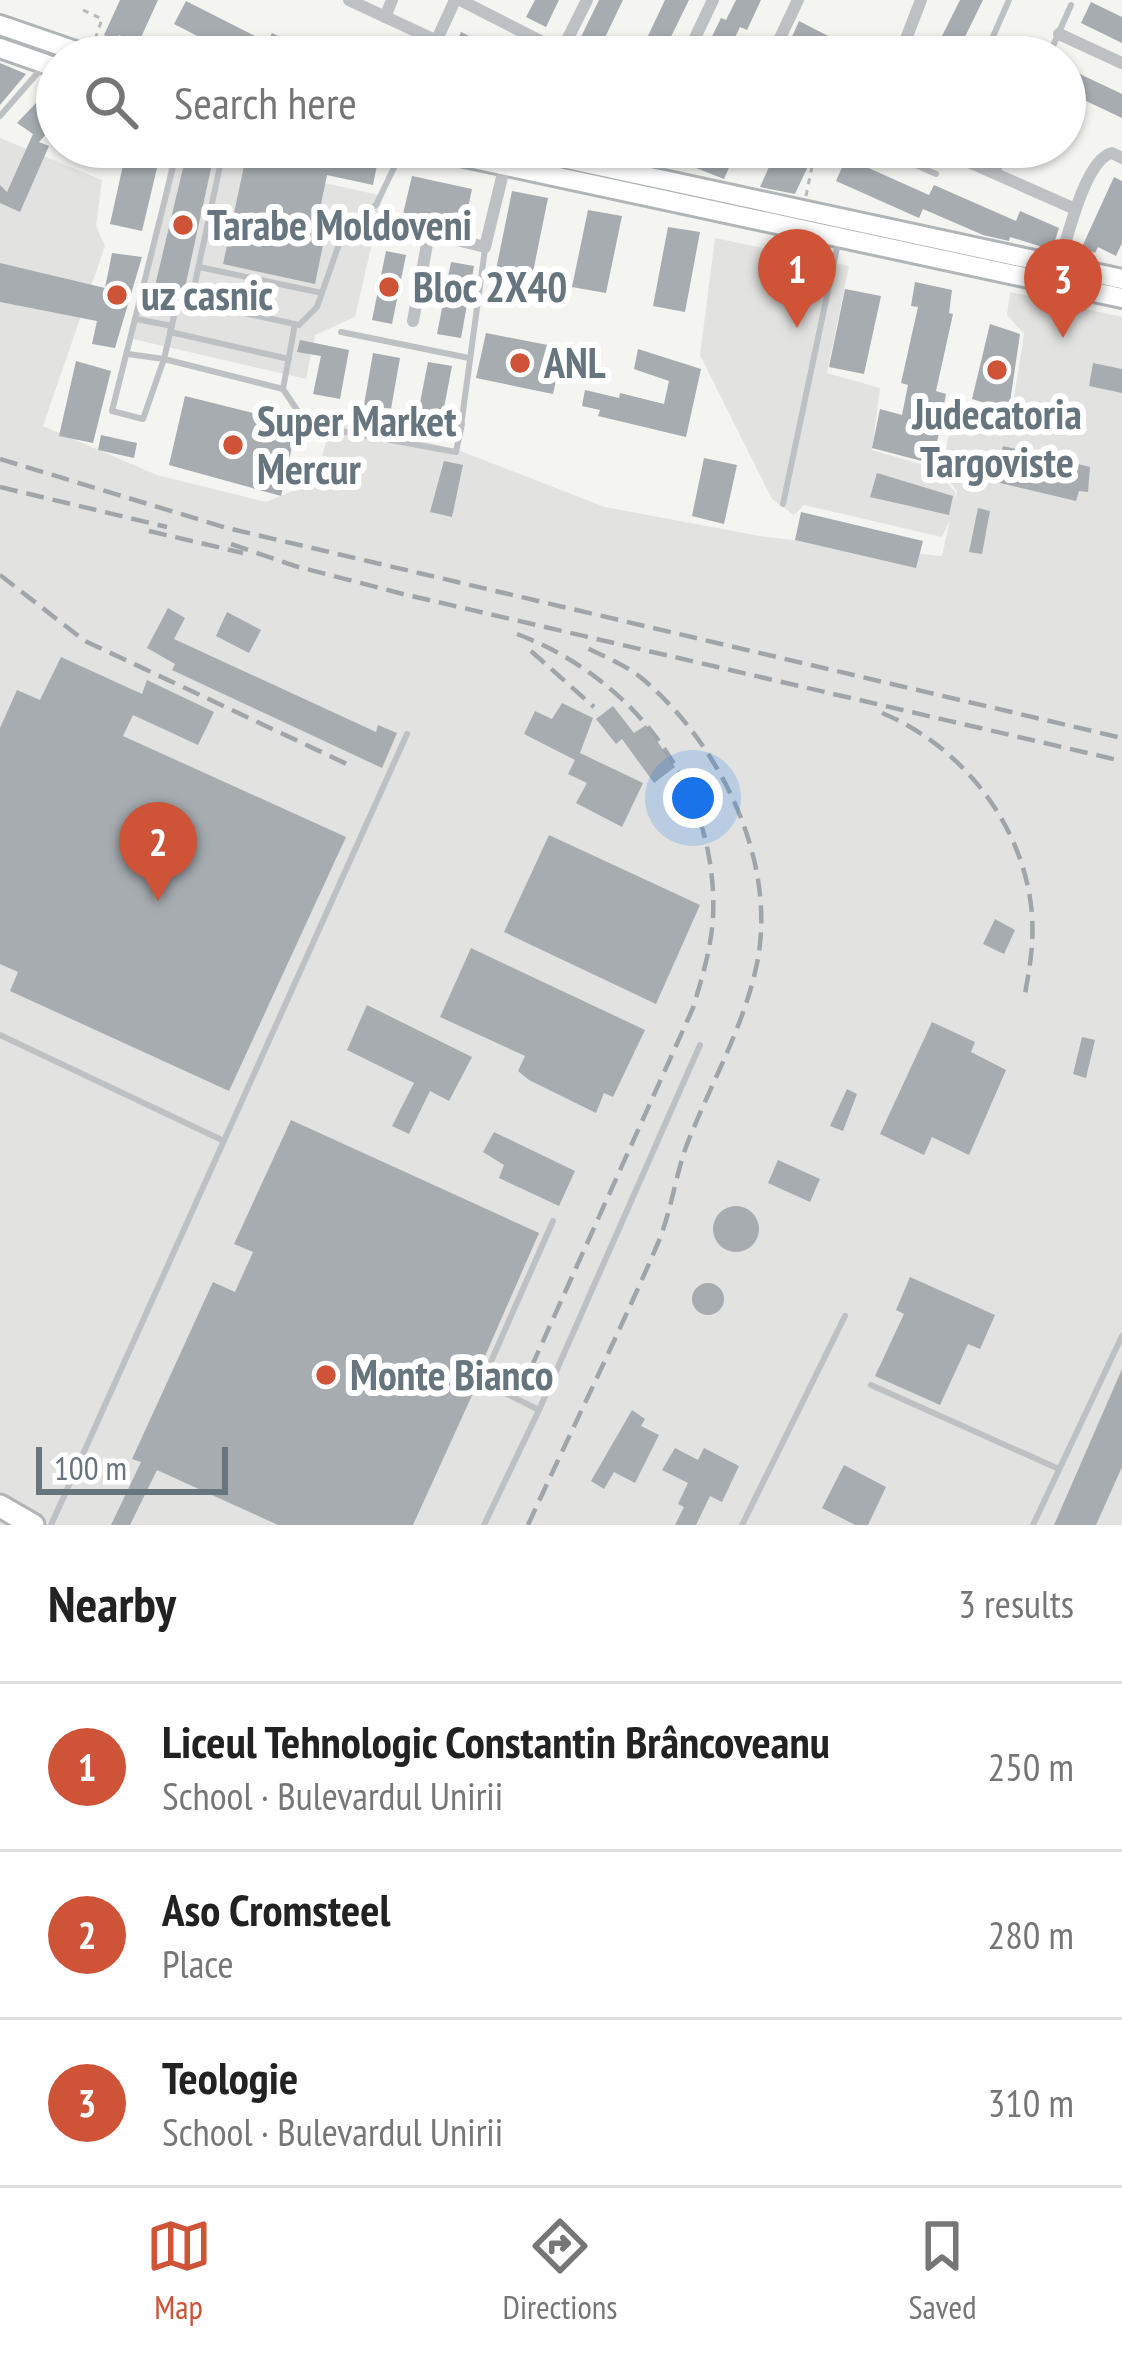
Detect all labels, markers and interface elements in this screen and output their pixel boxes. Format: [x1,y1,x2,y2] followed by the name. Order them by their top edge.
[36,36,1086,168] search box
[78,69,144,135] icon: search
[174,73,357,131] text: Search here
[207,197,472,252] place label: Tarabe Moldoveni
[170,212,196,238] marker: Tarabe Moldoveni
[758,229,836,328] pin: 1
[1024,239,1102,338] pin: 3
[413,259,567,314] place label: Bloc 2X40
[141,267,273,322] place label: uz casnic
[376,274,402,300] marker: Bloc 2X40
[104,282,130,308] marker: uz casnic
[543,335,606,390] place label: ANL
[507,350,533,376] marker: ANL
[984,357,1010,383] marker: Judecatoria Targoviste
[911,386,1082,489] place label: Judecatoria Targoviste
[257,393,456,496] place label: Super Market Mercur
[220,432,246,458] marker: Super Market Mercur
[663,768,723,828] your location
[119,802,197,901] pin: 2
[350,1347,553,1402] place label: Monte Bianco
[313,1362,339,1388] marker: Monte Bianco
[36,1441,228,1494] scale bar
[54,1446,127,1489] text: 100 m
[48,1570,176,1636] text: Nearby
[958,1578,1074,1629] text: 3 results
[162,1712,830,1770] text: Liceul Tehnologic Constantin Brâncoveanu
[78,1741,96,1792] text: 1
[988,1741,1074,1792] text: 250 m
[162,1770,503,1821] text: School · Bulevardul Unirii
[162,1880,391,1938] text: Aso Cromsteel
[78,1909,96,1960] text: 2
[988,1909,1074,1960] text: 280 m
[162,1938,234,1989] text: Place
[162,2048,298,2106] text: Teologie
[78,2077,96,2128] text: 3
[988,2077,1074,2128] text: 310 m
[162,2106,503,2157] text: School · Bulevardul Unirii
[146,2213,212,2328] tab: Map
[503,2213,617,2328] tab: Directions
[908,2213,976,2328] tab: Saved

